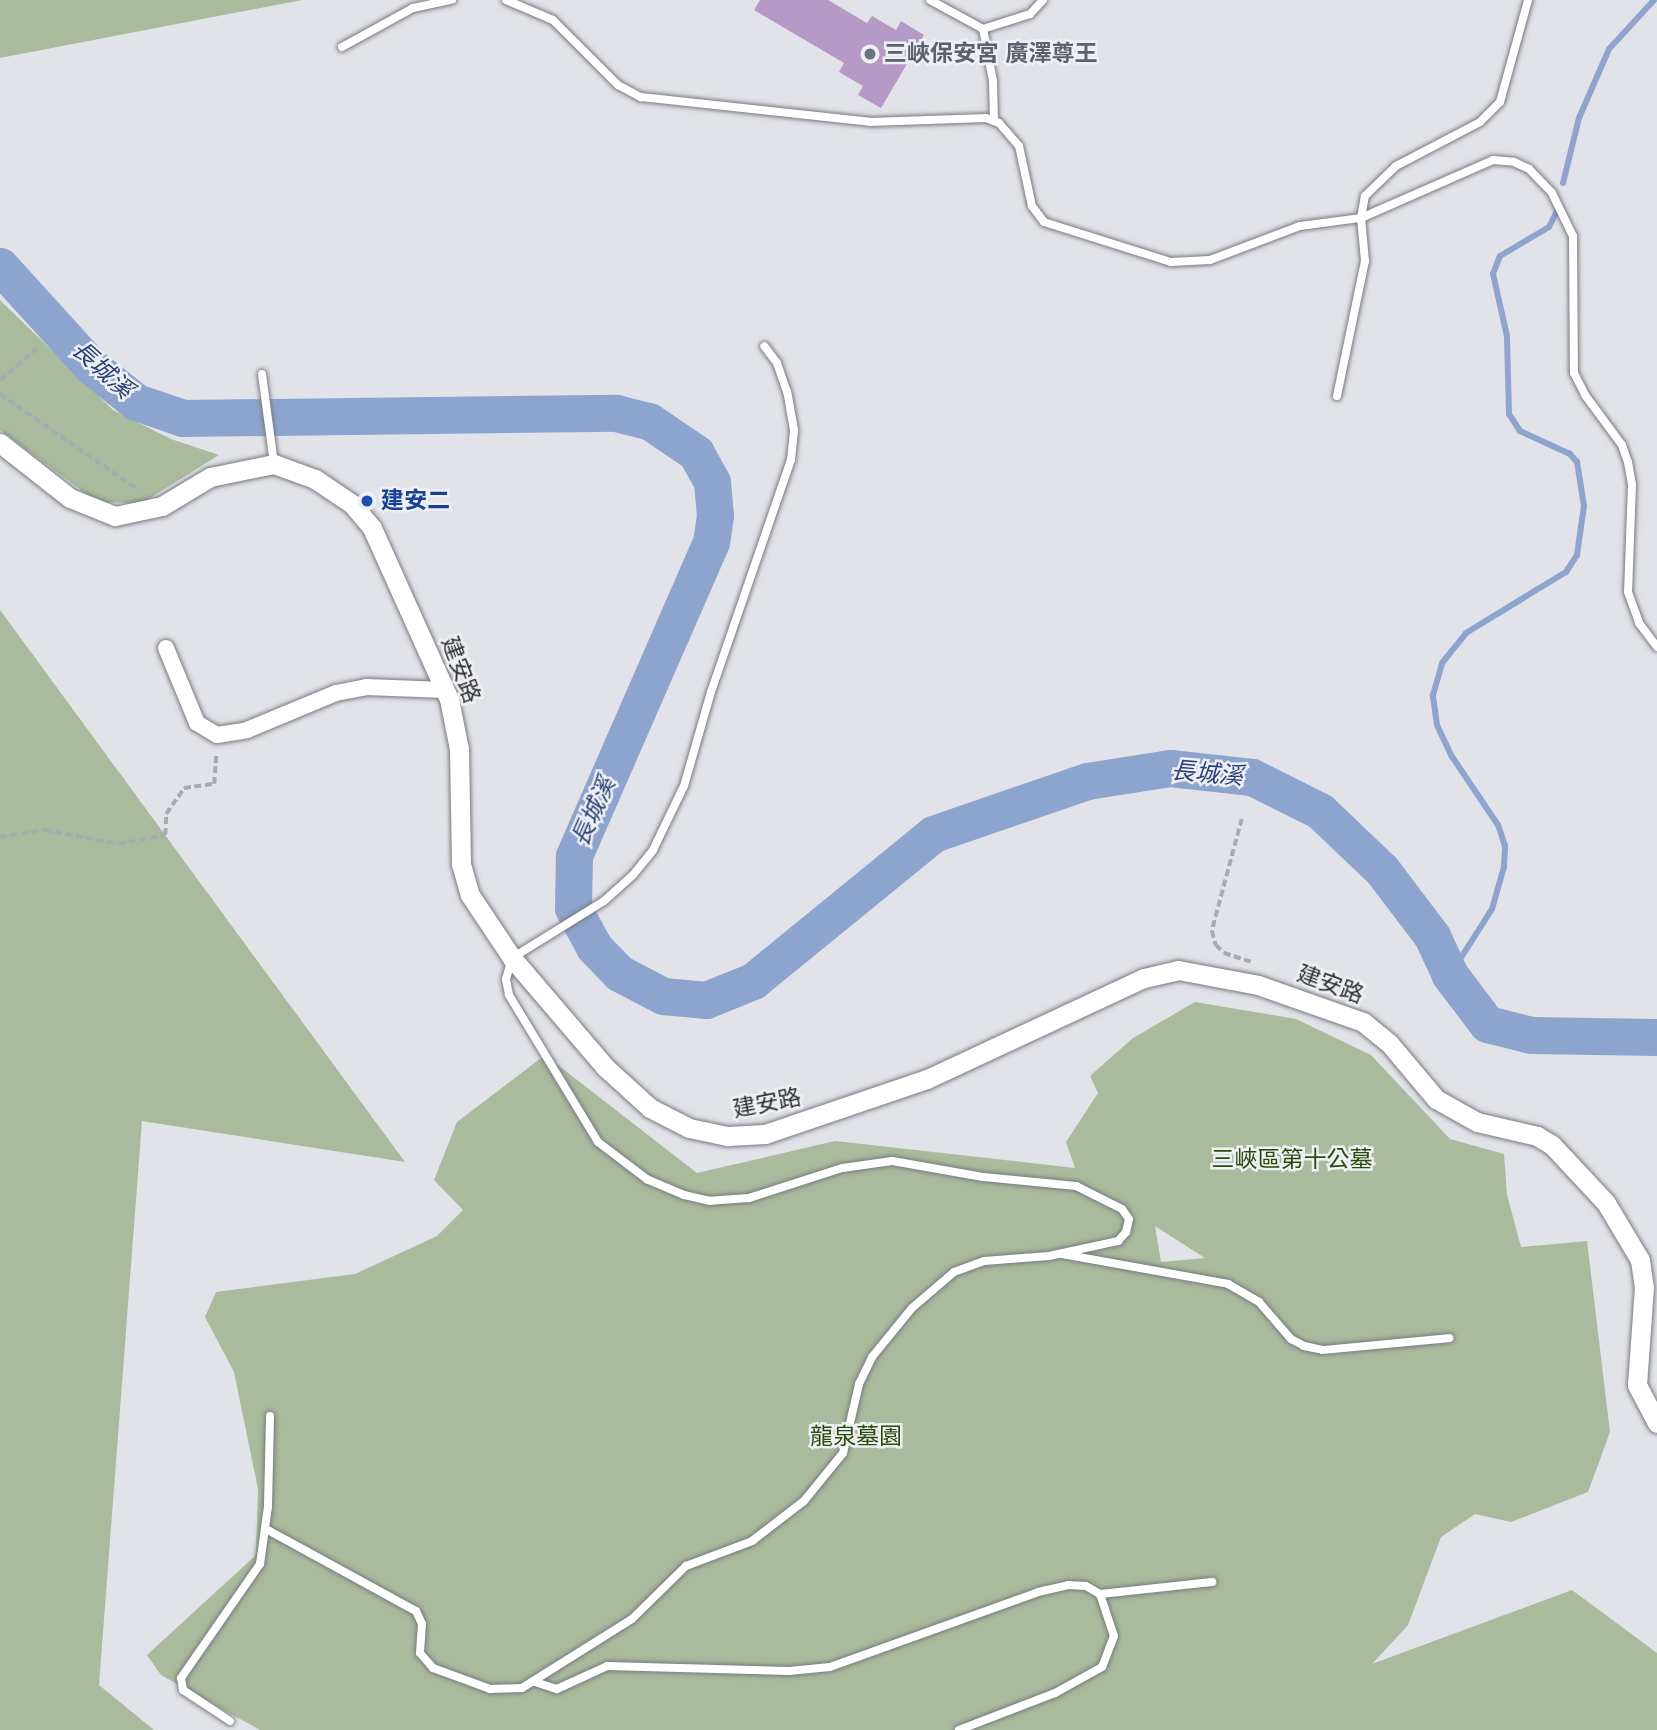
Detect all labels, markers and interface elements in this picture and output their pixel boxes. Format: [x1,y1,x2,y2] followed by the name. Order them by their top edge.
[884,40,1098,68] place label: 三峽保安宮 廣澤尊王
[862,46,878,62] marker: 三峽保安宮 廣澤尊王
[66,335,138,405] water label: 長城溪
[381,487,450,515] place label: 建安二
[359,493,375,509] marker: 建安二
[435,633,485,707] street label: 建安路
[1170,757,1244,791] water label: 長城溪
[566,773,622,851] water label: 長城溪
[1293,960,1367,1010] street label: 建安路
[731,1084,803,1124] street label: 建安路
[1212,1146,1372,1174] park label: 三峽區第十公墓
[810,1423,902,1451] park label: 龍泉墓園

